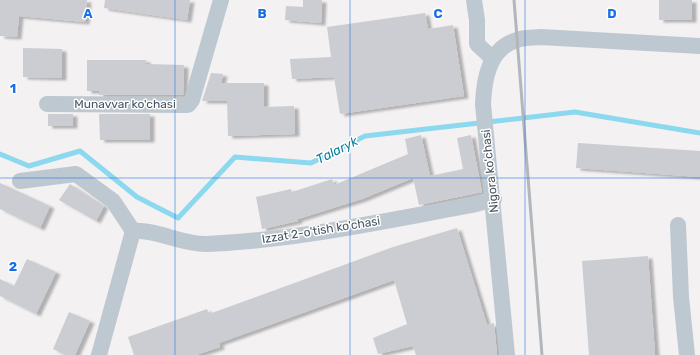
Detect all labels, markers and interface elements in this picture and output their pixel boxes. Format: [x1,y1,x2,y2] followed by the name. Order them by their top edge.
[83,6,93,21] text: A
[257,6,267,21] text: B
[433,6,443,21] text: C
[607,6,617,21] text: D
[10,81,16,96] text: 1
[74,97,176,111] street label: Munavvar ko'chasi
[479,129,501,213] street label: Nigora ko'chasi
[314,133,361,167] water label: Talaryk
[261,214,381,246] street label: Izzat 2-o'tish ko'chasi
[9,259,17,274] text: 2

